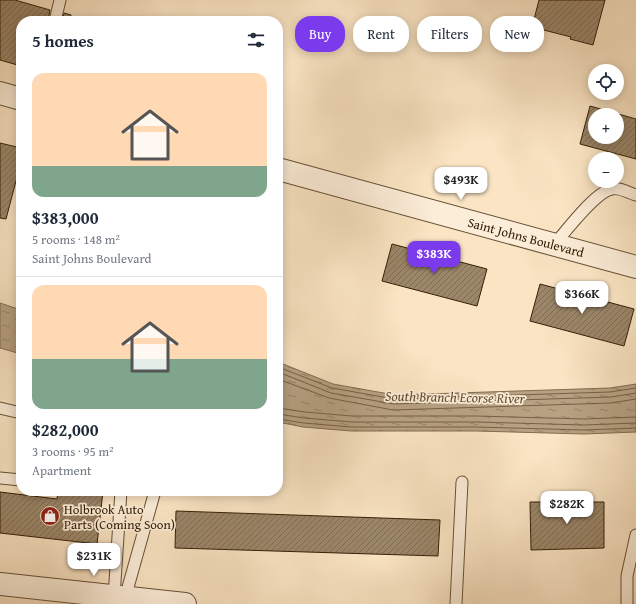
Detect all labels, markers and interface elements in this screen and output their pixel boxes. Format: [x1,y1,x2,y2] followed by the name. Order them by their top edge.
[295,16,345,52] chip: Buy
[353,16,409,52] chip: Rent
[417,16,482,52] chip: Filters
[490,16,544,52] chip: New
[32,28,94,53] text: 5 homes
[245,29,267,51] icon: filters
[588,64,624,188] map controls
[588,64,624,100] button: locate
[114,99,186,171] icon: home
[588,108,624,144] button: +
[588,152,624,188] button: −
[433,167,489,201] pin: $493K
[443,170,479,189] text: $493K
[32,205,98,230] text: $383,000
[466,213,586,262] street label: Saint Johns Boulevard
[32,230,120,249] text: 5 rooms · 148 m²
[406,241,462,275] pin: $383K
[416,244,452,263] text: $383K
[32,249,152,268] text: Saint Johns Boulevard
[554,281,610,315] pin: $366K
[564,284,600,303] text: $366K
[114,311,186,383] icon: home
[385,386,526,408] water label: South Branch Ecorse River
[32,417,98,442] text: $282,000
[32,442,114,461] text: 3 rooms · 95 m²
[32,461,92,480] text: Apartment
[539,491,595,525] pin: $282K
[549,494,585,513] text: $282K
[64,500,175,534] place label: Holbrook Auto Parts (Coming Soon)
[39,505,61,527] shop icon: Holbrook Auto Parts (Coming Soon)
[66,543,122,577] pin: $231K
[76,546,112,565] text: $231K

